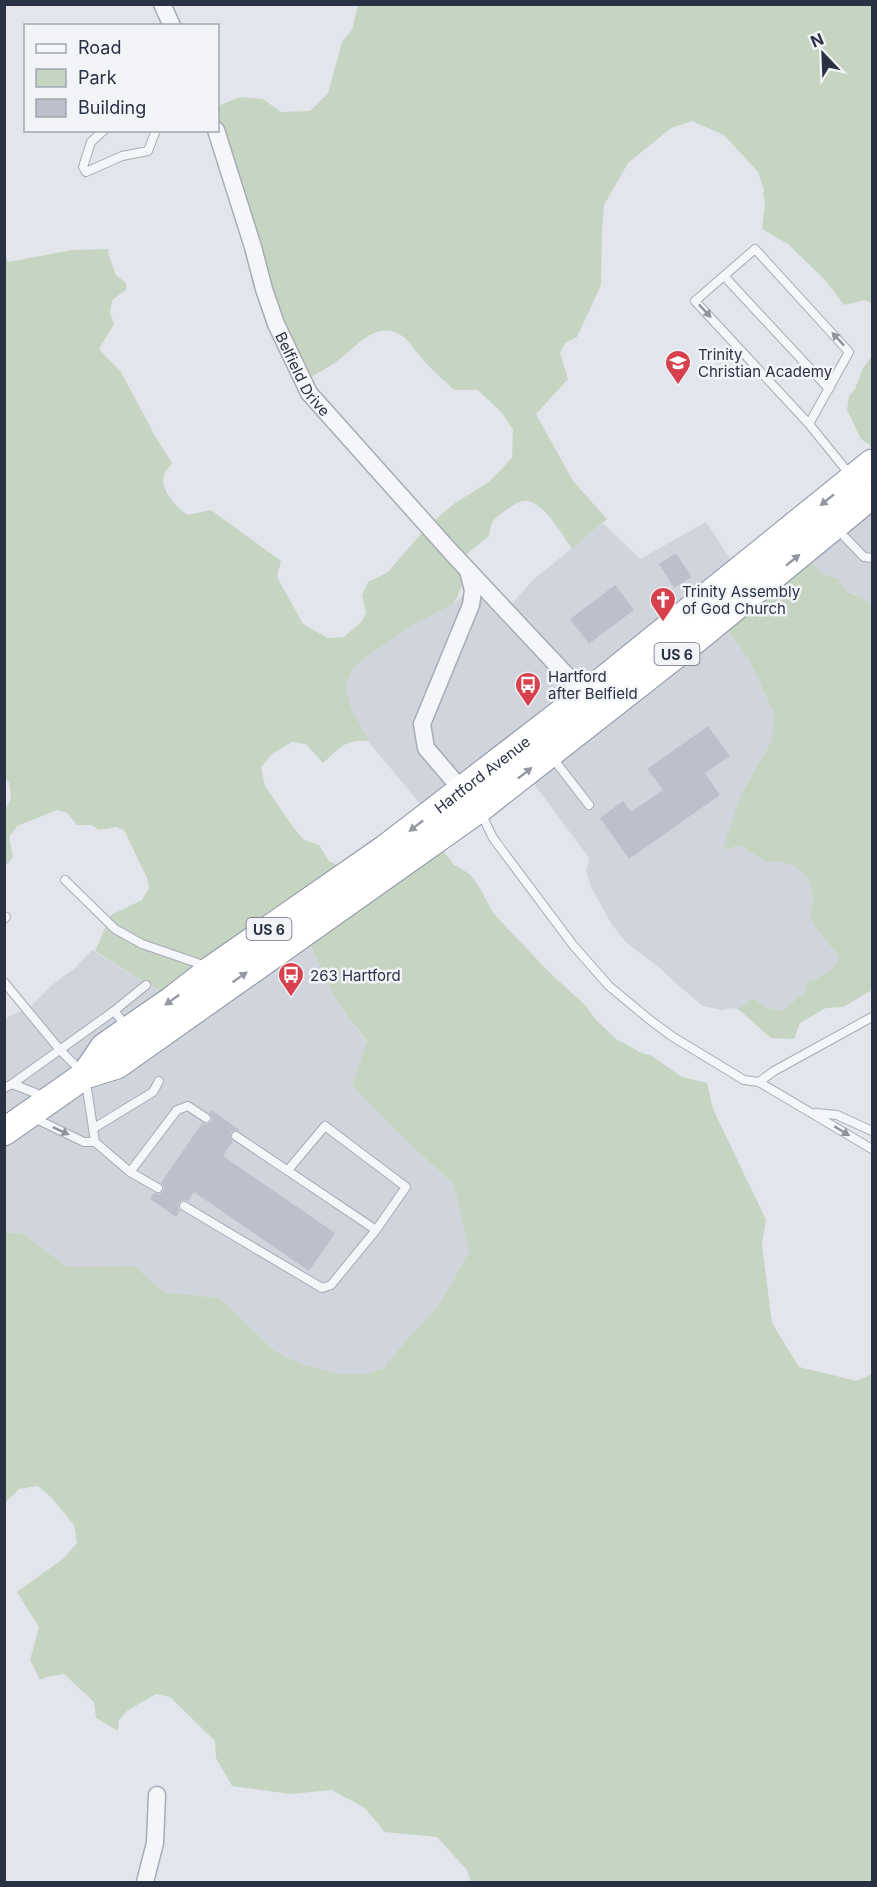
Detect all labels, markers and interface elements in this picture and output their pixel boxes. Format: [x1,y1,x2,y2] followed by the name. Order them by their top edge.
[24,24,219,132] legend
[793,24,853,84] north arrow
[808,29,827,52] text: N
[78,37,121,58] text: Road
[78,67,117,88] text: Park
[78,97,146,118] text: Building
[698,304,712,319] one-way arrow
[272,329,334,420] street label: Belfield Drive
[832,332,845,347] one-way arrow
[698,345,833,381] place label: Trinity Christian Academy
[663,348,693,386] school or university icon: Trinity Christian Academy
[820,493,835,506] one-way arrow
[785,555,800,567] one-way arrow
[682,582,801,618] place label: Trinity Assembly of God Church
[648,585,678,623] church icon: Trinity Assembly of God Church
[654,643,700,665] road number: US 6
[548,667,638,703] place label: Hartford after Belfield
[513,670,543,708] bus stop icon: Hartford after Belfield
[430,731,534,817] street label: Hartford Avenue
[517,767,533,780] one-way arrow
[408,819,423,831] one-way arrow
[246,918,292,940] road number: US 6
[276,960,306,998] bus stop icon: 263 Hartford
[310,966,401,985] place label: 263 Hartford
[231,971,247,983] one-way arrow
[164,994,180,1006] one-way arrow
[834,1125,850,1136] one-way arrow
[52,1126,69,1135] one-way arrow

